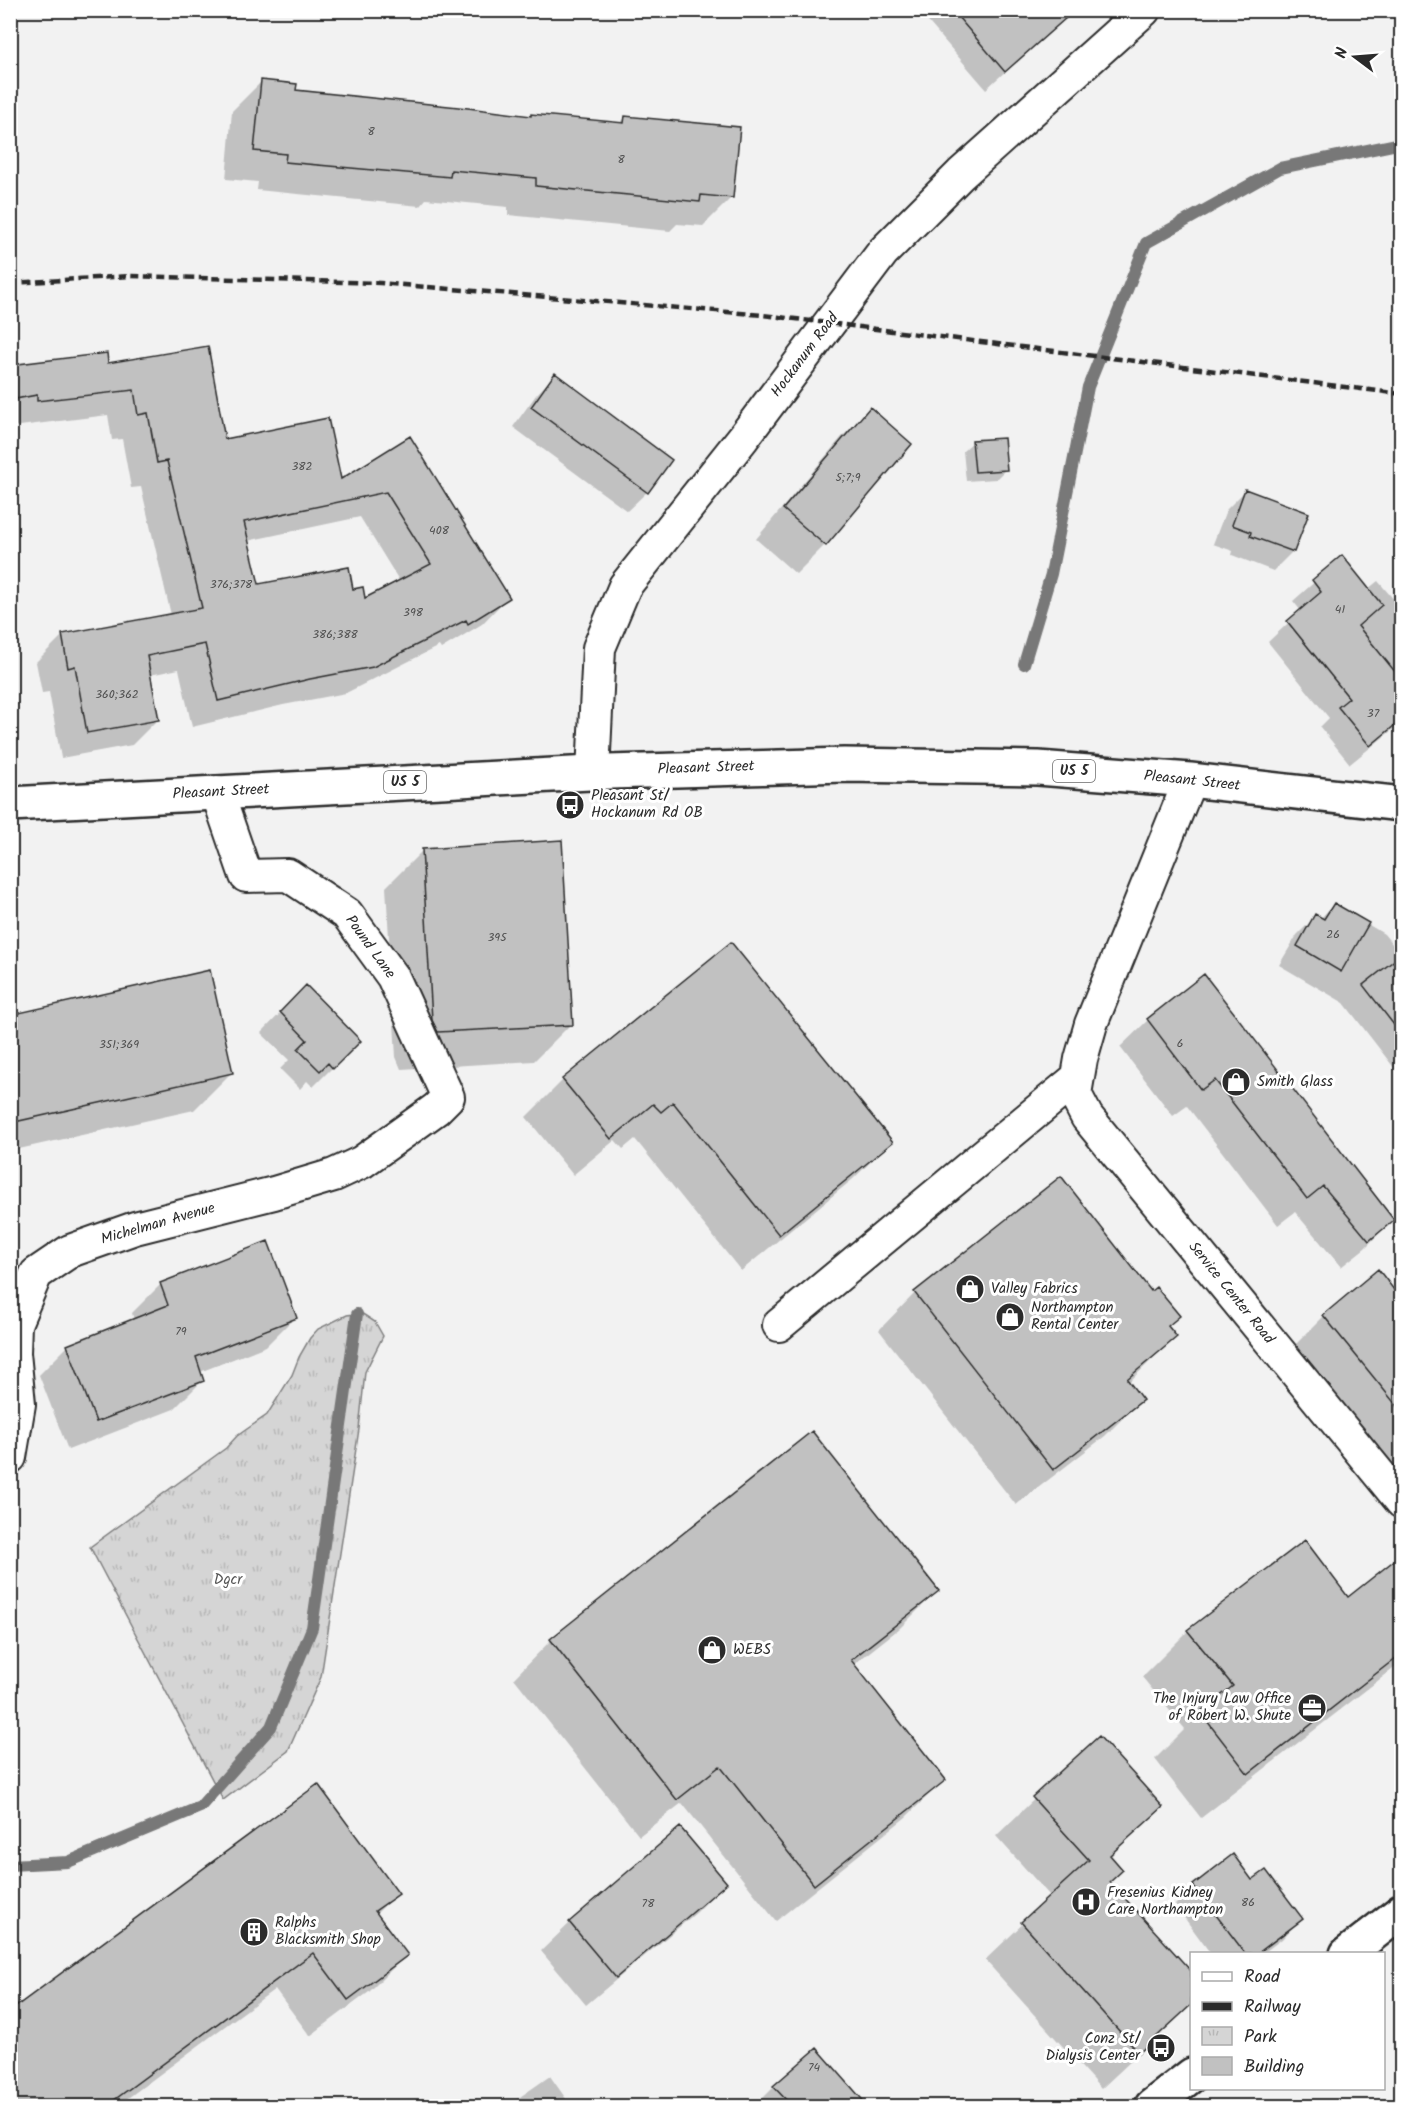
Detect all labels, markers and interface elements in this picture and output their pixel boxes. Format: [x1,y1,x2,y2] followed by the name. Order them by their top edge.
[1325,27,1385,87] north arrow
[1329,45,1355,62] text: N
[367,122,375,141] house number: 8
[617,150,625,169] house number: 8
[765,307,845,402] street label: Hockanum Road
[291,457,313,476] house number: 382
[835,468,861,487] house number: 5;7;9
[429,521,450,540] house number: 408
[210,575,253,594] house number: 376;378
[1335,600,1345,619] house number: 41
[403,603,424,622] house number: 398
[312,625,359,644] house number: 386;388
[95,685,139,704] house number: 360;362
[1367,704,1380,723] house number: 37
[657,754,755,782] street label: Pleasant Street
[1053,760,1095,782] road number: US 5
[1143,764,1242,798] street label: Pleasant Street
[384,771,426,793] road number: US 5
[172,777,270,807] street label: Pleasant Street
[591,784,703,825] place label: Pleasant St/ Hockanum Rd OB
[554,789,586,821] bus stop icon: Pleasant St/ Hockanum Rd OB
[339,910,401,984] street label: Pound Lane
[1326,925,1340,944] house number: 26
[487,928,508,947] house number: 395
[1177,1034,1183,1053] house number: 6
[99,1035,139,1054] house number: 351;369
[1220,1066,1252,1098] shop icon: Smith Glass
[1257,1070,1334,1094] place label: Smith Glass
[98,1196,218,1252] street label: Michelman Avenue
[1182,1236,1280,1350] street label: Service Center Road
[954,1273,986,1305] shop icon: Valley Fabrics
[991,1277,1078,1301] place label: Valley Fabrics
[1031,1296,1119,1337] place label: Northampton Rental Center
[994,1301,1026,1333] shop icon: Northampton Rental Center
[175,1322,187,1341] house number: 79
[214,1568,243,1592] park label: Dgcr
[696,1634,728,1666] shop icon: WEBS
[733,1638,771,1662] place label: WEBS
[1153,1687,1291,1728] place label: The Injury Law Office of Robert W. Shute
[1296,1692,1328,1724] office icon: The Injury Law Office of Robert W. Shute
[1107,1881,1223,1922] place label: Fresenius Kidney Care Northampton
[1070,1886,1102,1918] hospital icon: Fresenius Kidney Care Northampton
[1241,1893,1255,1912] house number: 86
[642,1894,655,1913] house number: 78
[275,1911,381,1952] place label: Ralphs Blacksmith Shop
[238,1916,270,1948] building icon: Ralphs Blacksmith Shop
[1190,1952,1385,2090] legend
[1244,1963,1281,1992] text: Road
[1244,1993,1301,2022] text: Railway
[1244,2023,1277,2052] text: Park
[1045,2027,1142,2068] place label: Conz St/ Dialysis Center
[1145,2032,1177,2064] bus stop icon: Conz St/ Dialysis Center
[1244,2053,1304,2082] text: Building
[808,2058,820,2077] house number: 74

